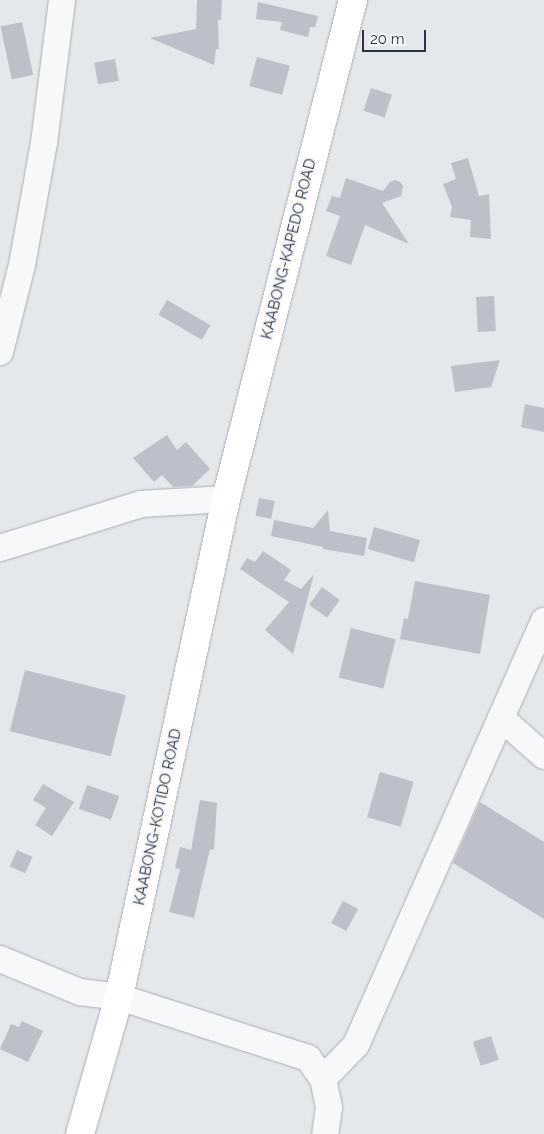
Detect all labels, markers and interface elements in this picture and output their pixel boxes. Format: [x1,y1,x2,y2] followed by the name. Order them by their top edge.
[364,20,428,52] scale bar
[370,30,405,48] text: 20 m
[258,157,320,341] street label: KAABONG-KAPEDO ROAD
[130,727,186,907] street label: KAABONG-KOTIDO ROAD

